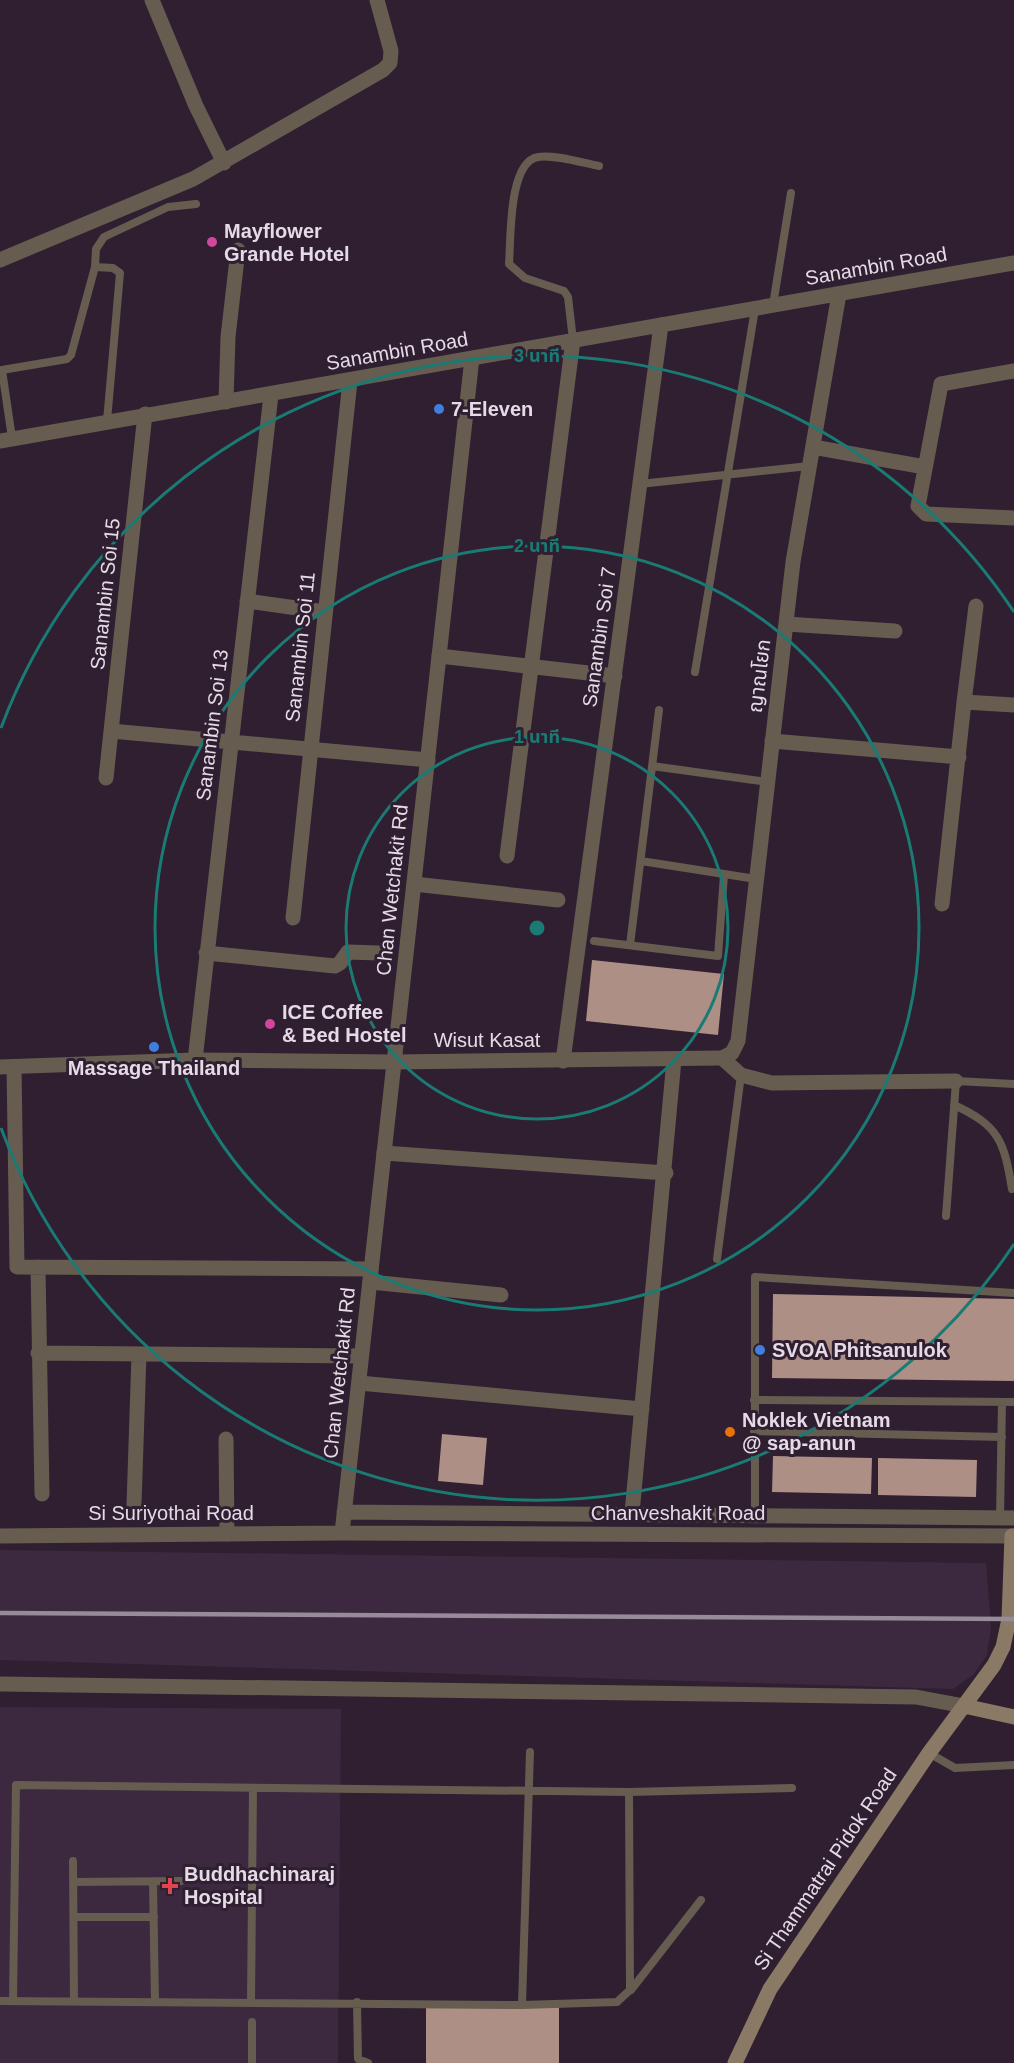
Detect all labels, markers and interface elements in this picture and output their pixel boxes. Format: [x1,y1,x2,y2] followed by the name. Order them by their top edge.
[224,220,350,265] place label: Mayflower Grande Hotel
[205,235,219,249] marker: Mayflower Grande Hotel
[803,243,949,289] street label: Sanambin Road
[324,328,470,374] street label: Sanambin Road
[514,346,560,366] text: 3 นาที
[451,398,533,420] place label: 7-Eleven
[432,402,446,416] marker: 7-Eleven
[86,517,124,671] street label: Sanambin Soi 15
[514,536,560,556] text: 2 นาที
[578,566,620,708] street label: Sanambin Soi 7
[281,571,319,723] street label: Sanambin Soi 11
[744,638,774,714] street label: ญาณโยก
[192,648,232,802] street label: Sanambin Soi 13
[514,727,560,747] text: 1 นาที
[372,803,412,977] street label: Chan Wetchakit Rd
[527,918,547,938] centre of rings
[282,1001,406,1046] place label: ICE Coffee & Bed Hostel
[263,1017,277,1031] marker: ICE Coffee & Bed Hostel
[434,1029,541,1051] street label: Wisut Kasat
[147,1040,161,1054] marker: Massage Thailand
[68,1057,240,1079] place label: Massage Thailand
[319,1286,359,1460] street label: Chan Wetchakit Rd
[772,1339,948,1361] place label: SVOA Phitsanulok
[753,1343,767,1357] marker: SVOA Phitsanulok
[742,1409,891,1454] place label: Noklek Vietnam @ sap-anun
[723,1425,737,1439] marker: Noklek Vietnam @ sap-anun
[88,1502,254,1524] street label: Si Suriyothai Road
[591,1502,765,1524] street label: Chanveshakit Road
[749,1764,901,1974] street label: Si Thammatrai Pidok Road
[184,1863,335,1908] place label: Buddhachinaraj Hospital
[161,1877,179,1895] marker: Buddhachinaraj Hospital

